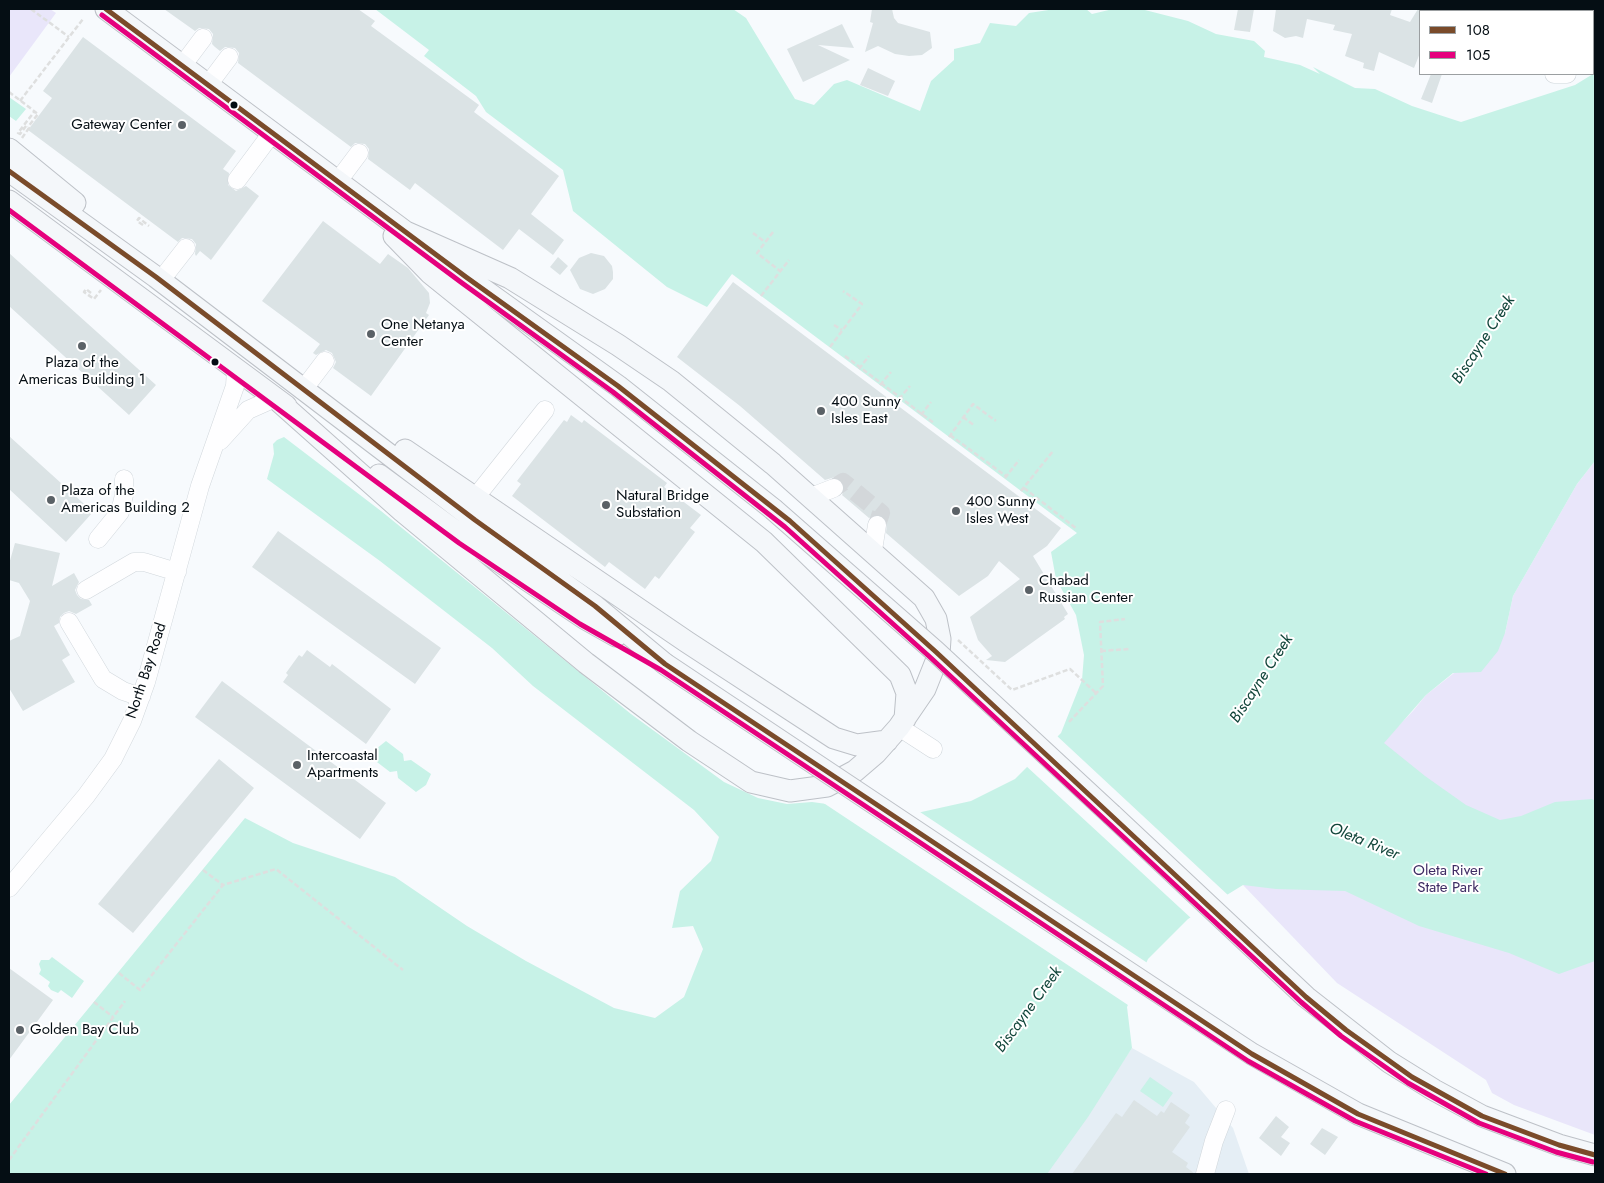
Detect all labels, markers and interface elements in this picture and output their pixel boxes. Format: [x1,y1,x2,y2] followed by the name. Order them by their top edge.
[1419,10,1594,75] legend
[1466,19,1490,41] text: 108
[1466,44,1490,66] text: 105
[229,100,239,110] unlabelled marker
[71,116,172,134] place label: Gateway Center
[176,119,188,131] marker: Gateway Center
[1448,292,1520,388] water label: Biscayne Creek
[381,316,465,351] place label: One Netanya Center
[365,328,377,340] marker: One Netanya Center
[76,340,88,352] marker: Plaza of the Americas Building 1
[18,354,146,389] place label: Plaza of the Americas Building 1
[210,357,220,367] unlabelled marker
[831,393,901,428] place label: 400 Sunny Isles East
[815,405,827,417] marker: 400 Sunny Isles East
[61,482,190,517] place label: Plaza of the Americas Building 2
[616,487,709,522] place label: Natural Bridge Substation
[966,493,1036,528] place label: 400 Sunny Isles West
[45,494,57,506] marker: Plaza of the Americas Building 2
[600,499,612,511] marker: Natural Bridge Substation
[950,505,962,517] marker: 400 Sunny Isles West
[1039,572,1133,607] place label: Chabad Russian Center
[1023,584,1035,596] marker: Chabad Russian Center
[123,621,171,721] street label: North Bay Road
[1226,631,1298,727] water label: Biscayne Creek
[307,747,378,782] place label: Intercoastal Apartments
[291,759,303,771] marker: Intercoastal Apartments
[1326,819,1402,865] water label: Oleta River
[1413,862,1483,897] park label: Oleta River State Park
[991,963,1067,1057] water label: Biscayne Creek
[30,1021,139,1039] place label: Golden Bay Club
[14,1024,26,1036] marker: Golden Bay Club

